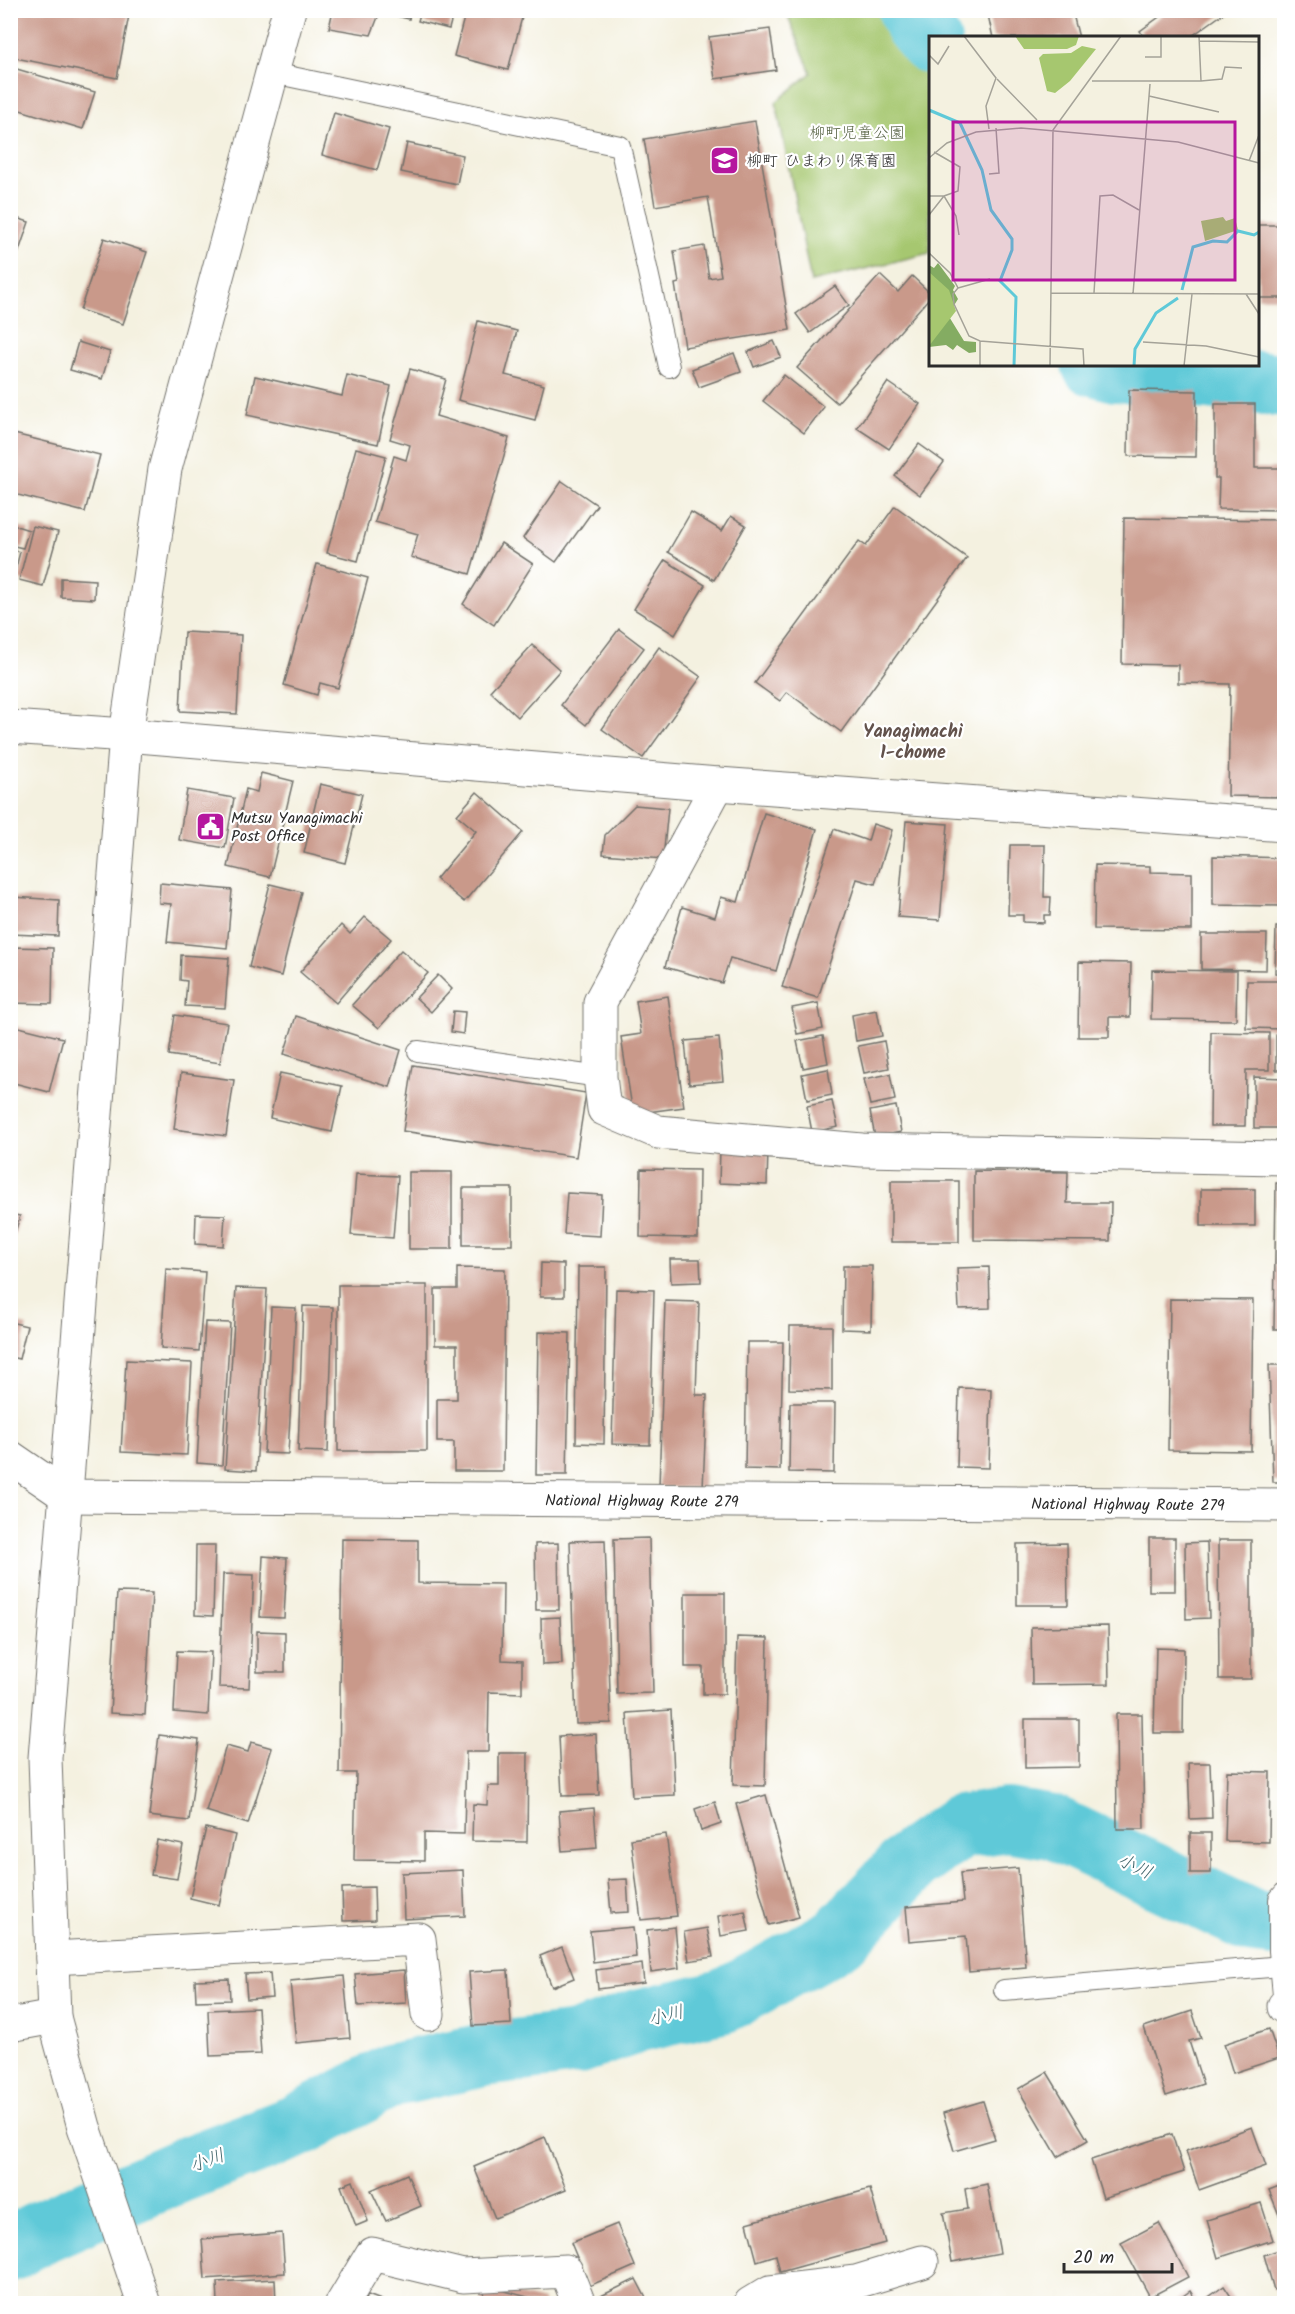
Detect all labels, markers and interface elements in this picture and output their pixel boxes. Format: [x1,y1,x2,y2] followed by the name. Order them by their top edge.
[929,36,1259,366] inset map
[809,121,905,146] park label: 柳町児童公園
[709,144,741,176] school or university icon: 柳町 ひまわり保育園
[746,149,896,174] place label: 柳町 ひまわり保育園
[863,718,963,768] district label: Yanagimachi 1-chome
[231,806,364,849] place label: Mutsu Yanagimachi Post Office
[194,810,226,842] public building icon: Mutsu Yanagimachi Post Office
[545,1489,739,1515] street label: National Highway Route 279
[1031,1492,1225,1519] street label: National Highway Route 279
[1112,1847,1157,1888] water label: 小川
[646,1998,687,2035] water label: 小川
[186,2142,229,2181] water label: 小川
[1064,2236,1172,2274] scale bar
[1073,2244,1114,2273] text: 20 m

